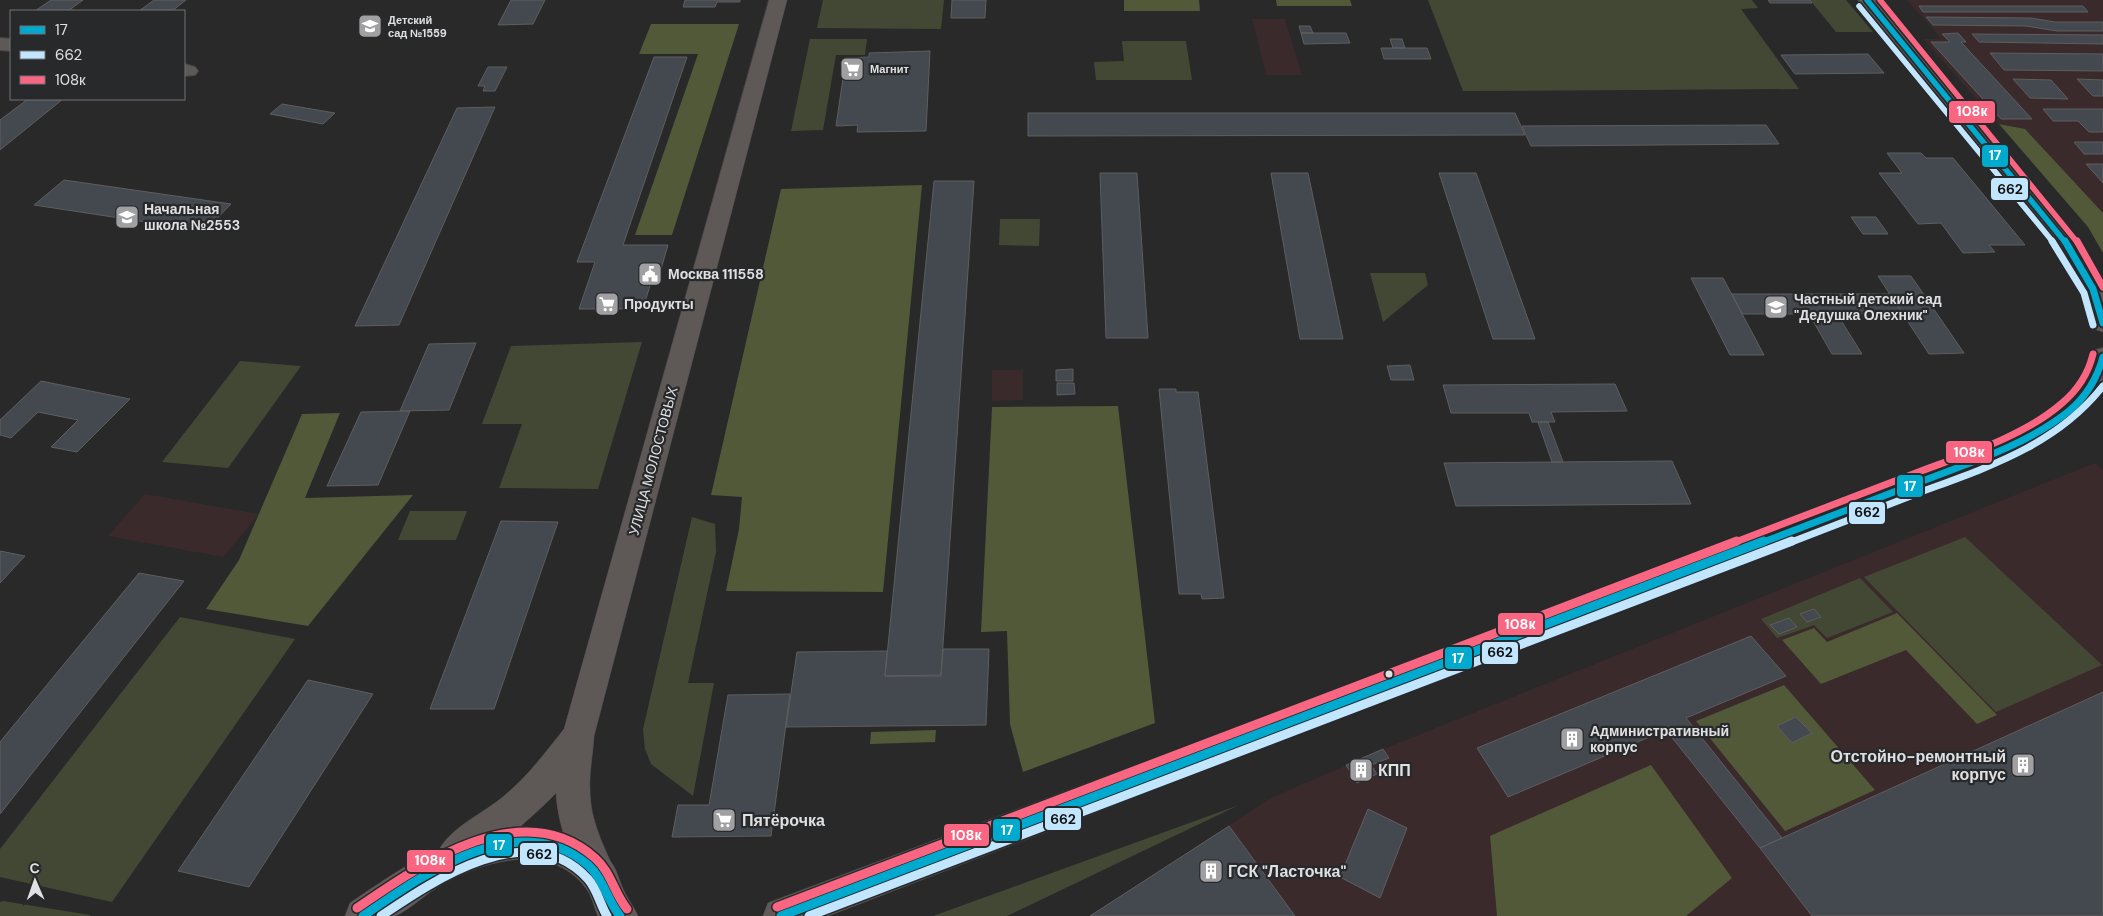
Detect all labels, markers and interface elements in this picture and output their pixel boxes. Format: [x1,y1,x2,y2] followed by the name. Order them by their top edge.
[10,10,185,100] legend
[357,13,383,39] school or university icon: Детский сад №1559
[388,13,447,40] place label: Детский сад №1559
[55,20,68,40] text: 17
[55,45,82,65] text: 662
[839,56,865,82] supermarket icon: Магнит
[870,62,909,76] place label: Магнит
[55,70,86,90] text: 108к
[1948,100,1996,124] line badge: 108к
[1957,102,1988,120] text: 108к
[1981,144,2009,168] line badge: 17
[1989,146,2002,164] text: 17
[1990,177,2029,201] line badge: 662
[1997,180,2023,198] text: 662
[144,200,240,234] place label: Начальная школа №2553
[114,204,140,230] school or university icon: Начальная школа №2553
[637,261,663,287] public building icon: Москва 111558
[668,265,764,283] place label: Москва 111558
[1794,290,1942,324] place label: Частный детский сад "Дедушка Олехник"
[594,291,620,317] supermarket icon: Продукты
[1763,294,1789,320] school or university icon: Частный детский сад "Дедушка Олехник"
[624,295,694,313] place label: Продукты
[624,384,682,537] street label: УЛИЦА МОЛОСТОВЫХ
[1945,440,1993,464] line badge: 108к
[1954,443,1985,461] text: 108к
[1896,474,1924,498] line badge: 17
[1904,477,1917,495] text: 17
[1848,501,1886,525] line badge: 662
[1854,503,1880,521] text: 662
[1497,612,1544,636] line badge: 108к
[1505,615,1536,633] text: 108к
[1481,641,1519,665] line badge: 662
[1487,643,1513,661] text: 662
[1444,646,1473,670] line badge: 17
[1452,649,1465,667] text: 17
[1384,669,1394,679] unlabelled marker
[1590,722,1729,756] place label: Административный корпус
[1559,726,1585,752] building icon: Административный корпус
[1831,746,2006,785] place label: Отстойно-ремонтный корпус
[2010,752,2036,778] building icon: Отстойно-ремонтный корпус
[1348,757,1374,783] building icon: КПП
[1378,760,1411,781] place label: КПП
[711,807,737,833] supermarket icon: Пятёрочка
[1044,807,1082,831] line badge: 662
[742,810,825,831] place label: Пятёрочка
[1050,810,1076,828] text: 662
[992,818,1021,842] line badge: 17
[1001,821,1014,839] text: 17
[943,823,990,847] line badge: 108к
[951,826,982,844] text: 108к
[485,833,513,857] line badge: 17
[493,836,506,854] text: 17
[519,842,558,866] line badge: 662
[526,845,552,863] text: 662
[406,849,454,873] line badge: 108к
[415,851,446,869] text: 108к
[10,856,60,906] north arrow
[1198,858,1224,884] building icon: ГСК "Ласточка"
[29,859,40,877] text: С
[1228,861,1346,882] place label: ГСК "Ласточка"

